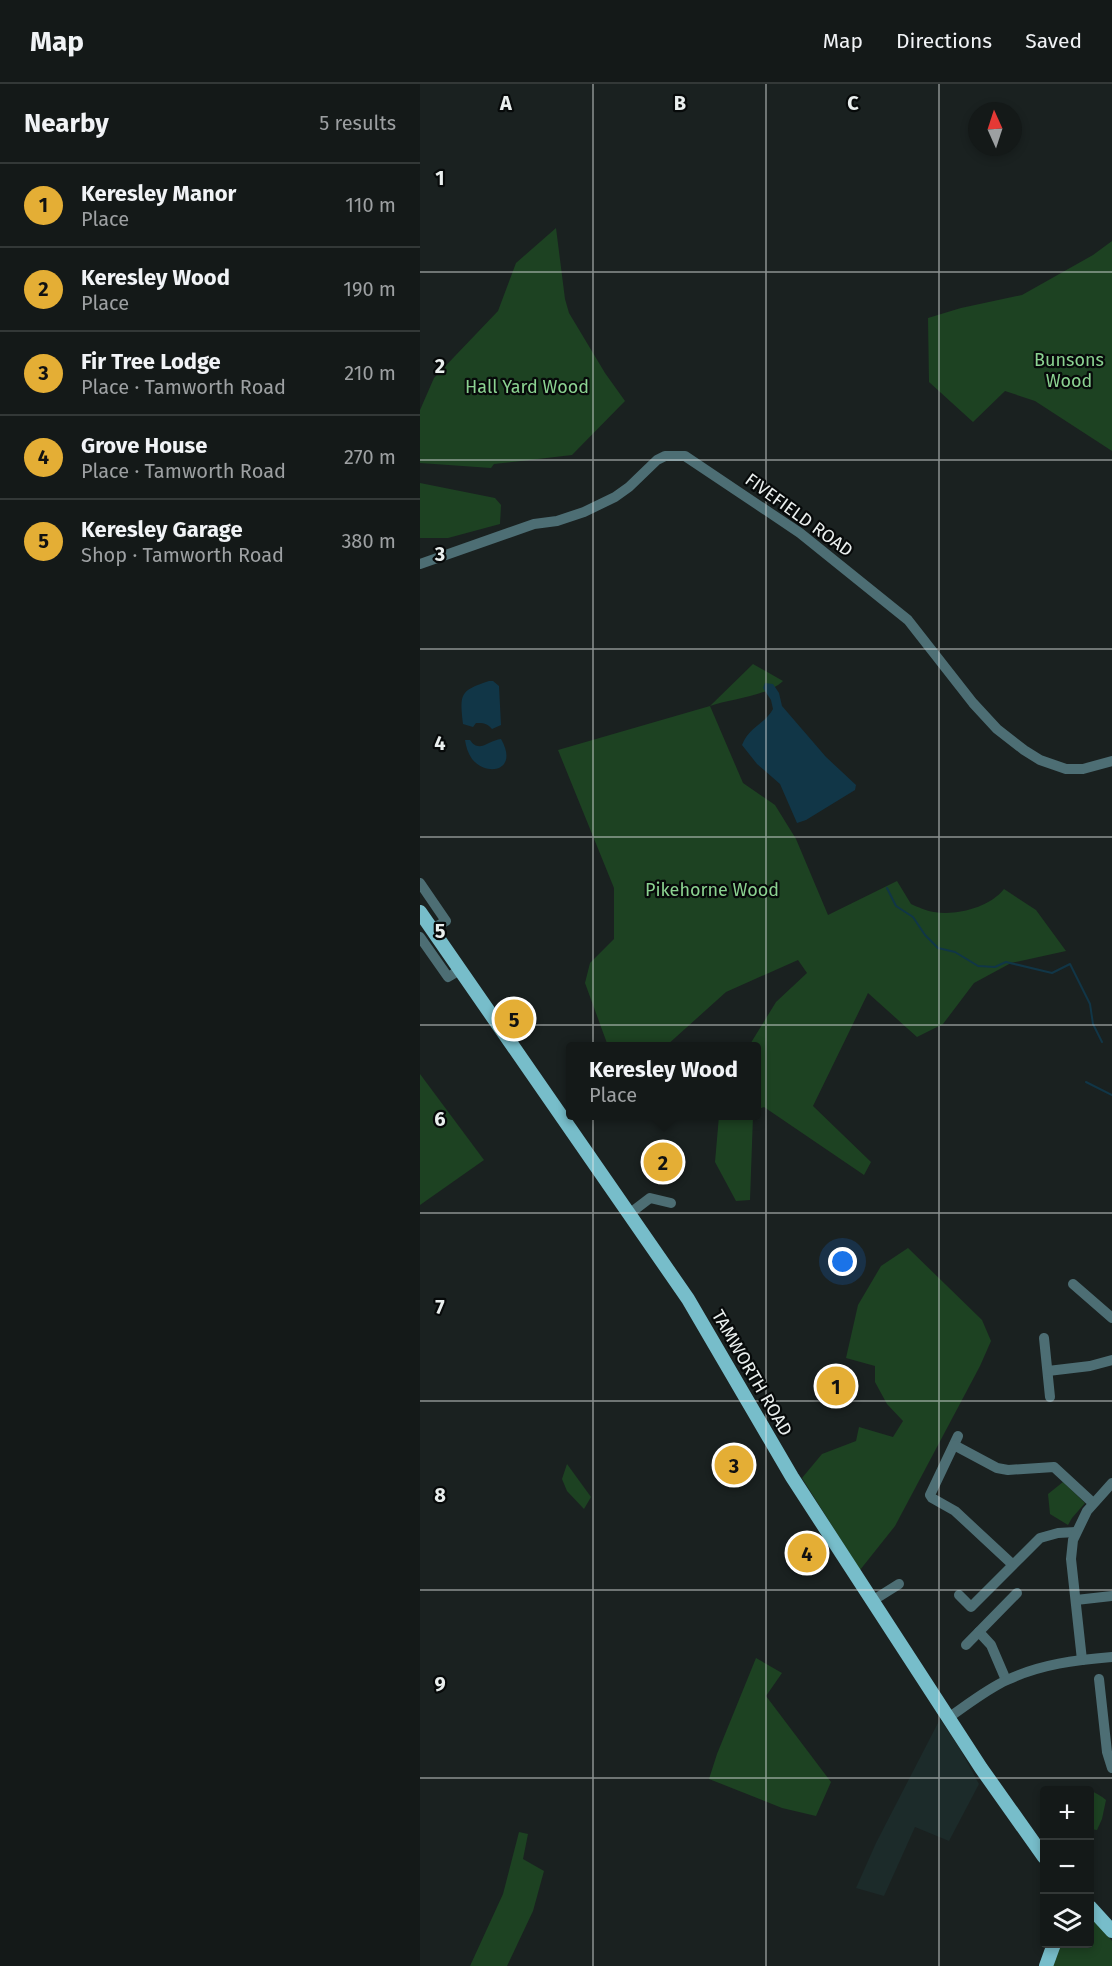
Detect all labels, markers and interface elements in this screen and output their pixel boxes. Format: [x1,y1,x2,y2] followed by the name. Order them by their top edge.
[30,25,84,58] text: Map
[823,28,863,54] text: Map
[896,28,992,54] text: Directions
[1025,28,1082,54] text: Saved
[499,91,513,115] text: A
[674,91,686,115] text: B
[847,91,859,115] text: C
[968,102,1022,156] north arrow
[24,108,109,139] text: Nearby
[319,111,396,135] text: 5 results
[435,166,445,190] text: 1
[81,180,236,207] text: Keresley Manor
[39,193,48,217] text: 1
[345,193,396,217] text: 110 m
[81,207,129,231] text: Place
[81,264,230,291] text: Keresley Wood
[38,277,49,301] text: 2
[343,277,396,301] text: 190 m
[81,291,129,315] text: Place
[81,348,221,375] text: Fir Tree Lodge
[1034,349,1104,392] park label: Bunsons Wood
[435,354,445,378] text: 2
[38,361,49,385] text: 3
[344,361,396,385] text: 210 m
[81,375,286,399] text: Place · Tamworth Road
[465,376,589,398] park label: Hall Yard Wood
[81,432,207,459] text: Grove House
[38,445,49,469] text: 4
[344,445,396,469] text: 270 m
[81,459,286,483] text: Place · Tamworth Road
[741,469,857,561] street label: FIVEFIELD ROAD
[81,516,243,543] text: Keresley Garage
[38,529,49,553] text: 5
[341,529,396,553] text: 380 m
[434,542,445,566] text: 3
[81,543,284,567] text: Shop · Tamworth Road
[434,731,446,755] text: 4
[645,879,779,901] park label: Pikehorne Wood
[435,919,446,943] text: 5
[494,996,533,1042] pin: 5
[566,1042,761,1120] popup
[589,1056,738,1083] text: Keresley Wood
[589,1083,637,1107] text: Place
[434,1107,446,1131] text: 6
[644,1140,682,1184] pin: 2
[828,1247,857,1276] your location
[435,1295,445,1319] text: 7
[707,1306,797,1440] street label: TAMWORTH ROAD
[816,1364,856,1408] pin: 1
[714,1442,754,1488] pin: 3
[434,1483,446,1507] text: 8
[788,1530,826,1576] pin: 4
[434,1672,446,1696] text: 9
[1040,1786,1094,1948] map controls
[1040,1786,1094,1840] button: +
[1040,1840,1094,1894] button: −
[1040,1894,1094,1948] button: layers

